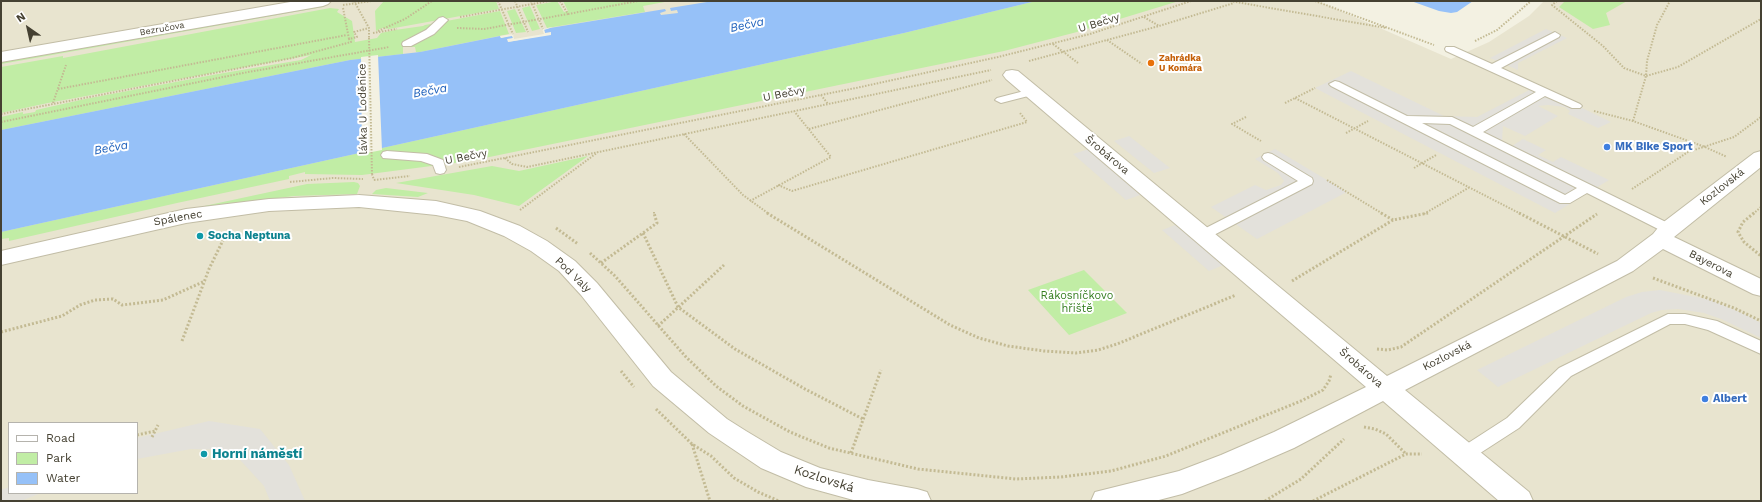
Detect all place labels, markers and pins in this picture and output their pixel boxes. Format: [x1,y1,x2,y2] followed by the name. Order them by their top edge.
[1159,53,1202,74] place label: Zahrádka U Komára
[1146,58,1156,68] marker: Zahrádka U Komára
[1615,140,1693,154] place label: MK Bike Sport
[1602,142,1612,152] marker: MK Bike Sport
[208,229,290,243] place label: Socha Neptuna
[195,231,205,241] marker: Socha Neptuna
[1713,392,1747,406] place label: Albert
[1700,394,1710,404] marker: Albert
[212,446,302,462] place label: Horní náměstí
[199,449,209,459] marker: Horní náměstí

